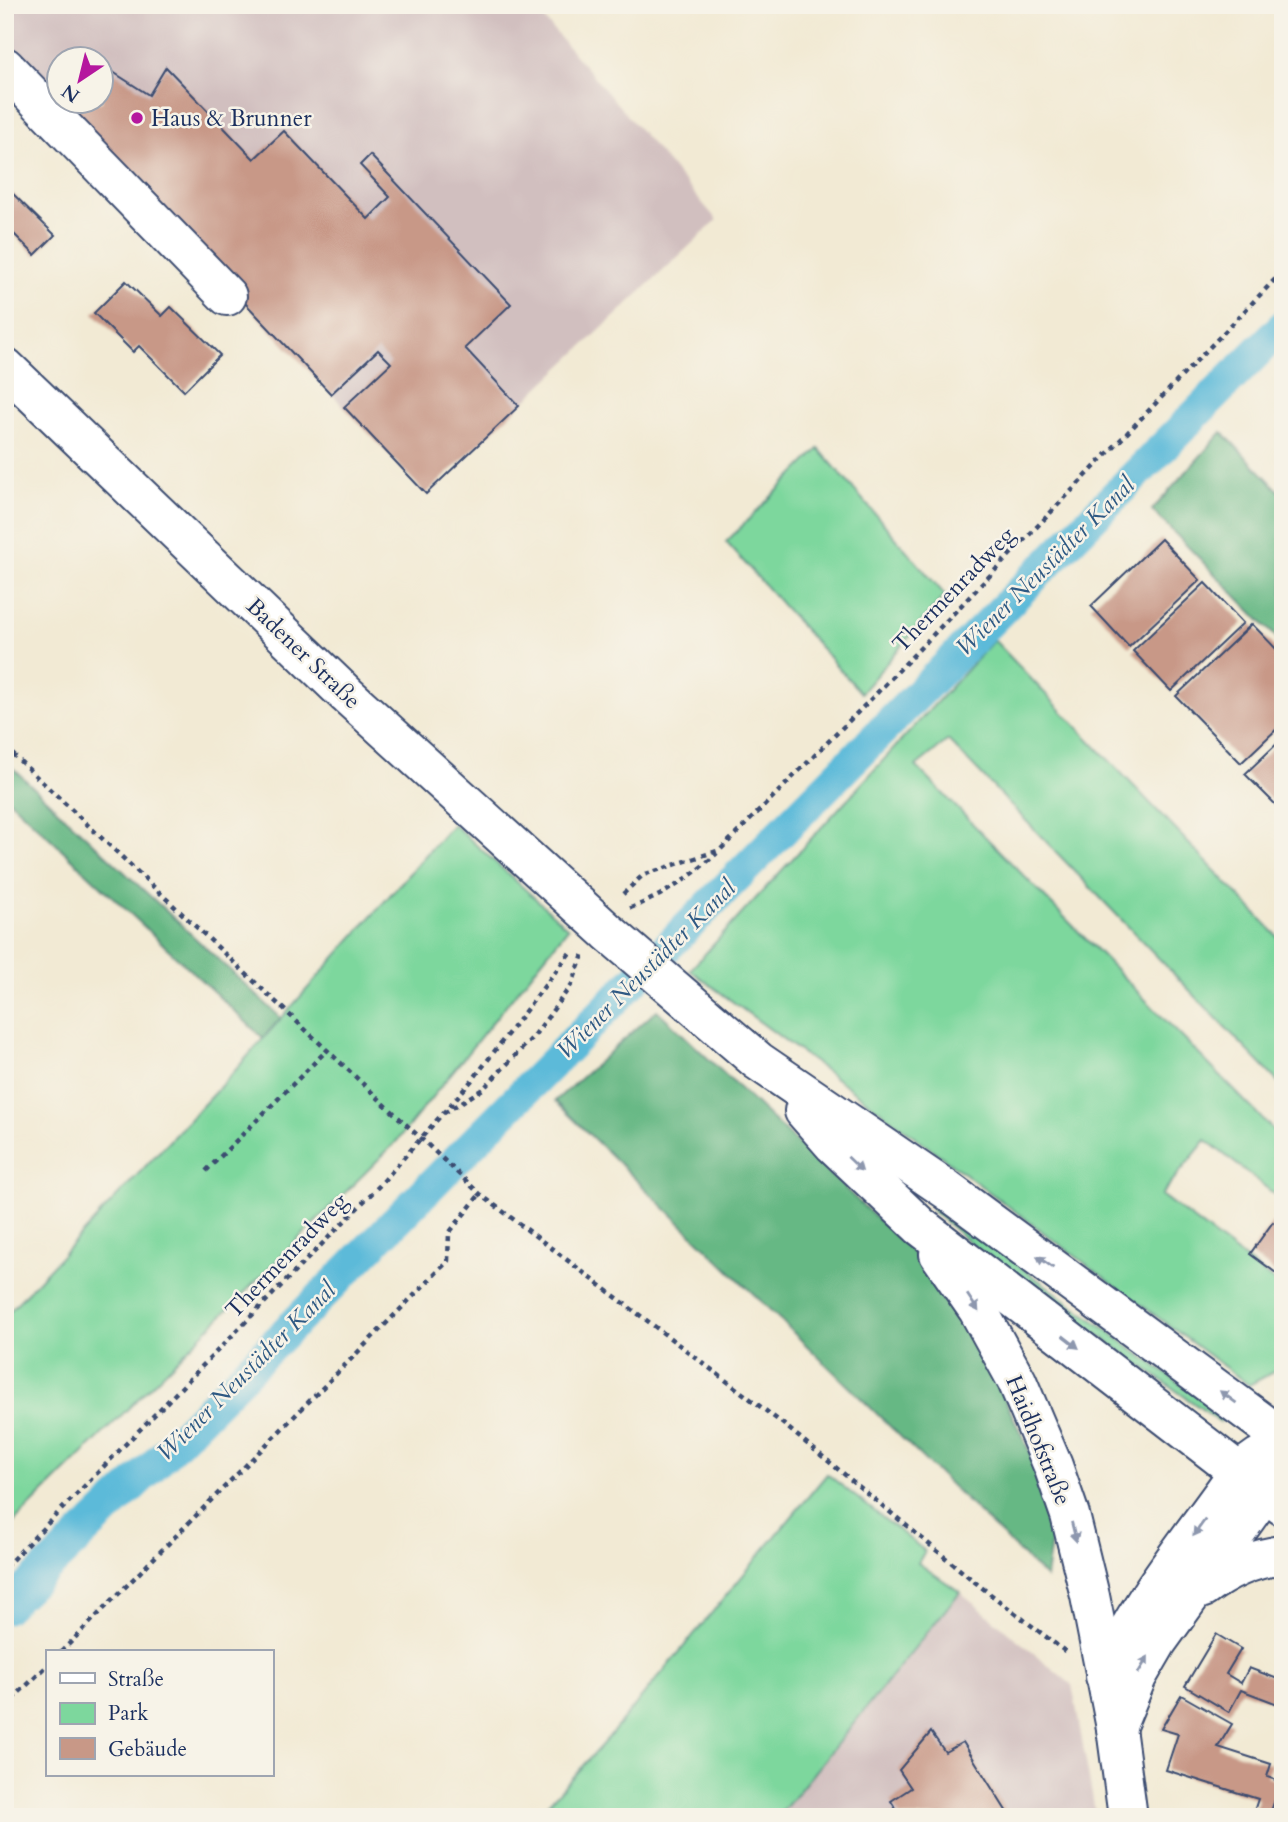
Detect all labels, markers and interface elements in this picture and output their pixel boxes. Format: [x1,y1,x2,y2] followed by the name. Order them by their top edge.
[46,46,116,116] north arrow
[56,77,85,108] text: N
[151,103,312,134] place label: Haus & Brunner
[129,110,145,126] marker: Haus & Brunner
[948,468,1143,663] water label: Wiener Neustädter Kanal
[885,520,1021,659] street label: Thermenradweg
[240,591,368,716] street label: Badener Straße
[549,871,744,1066] water label: Wiener Neustädter Kanal
[846,1156,864,1172] one-way arrow
[218,1186,354,1325] street label: Thermenradweg
[1036,1256,1054,1270] one-way arrow
[149,1273,344,1468] water label: Wiener Neustädter Kanal
[966,1293,979,1312] one-way arrow
[1062,1335,1080,1350] one-way arrow
[998,1371,1079,1510] street label: Haidhofstraße
[1219,1391,1237,1405] one-way arrow
[1192,1519,1206,1537] one-way arrow
[1069,1521,1080,1543] one-way arrow
[46,1650,273,1776] legend
[1137,1656,1150,1675] one-way arrow
[108,1665,164,1694] text: Straße
[108,1699,149,1728] text: Park
[108,1735,187,1764] text: Gebäude

